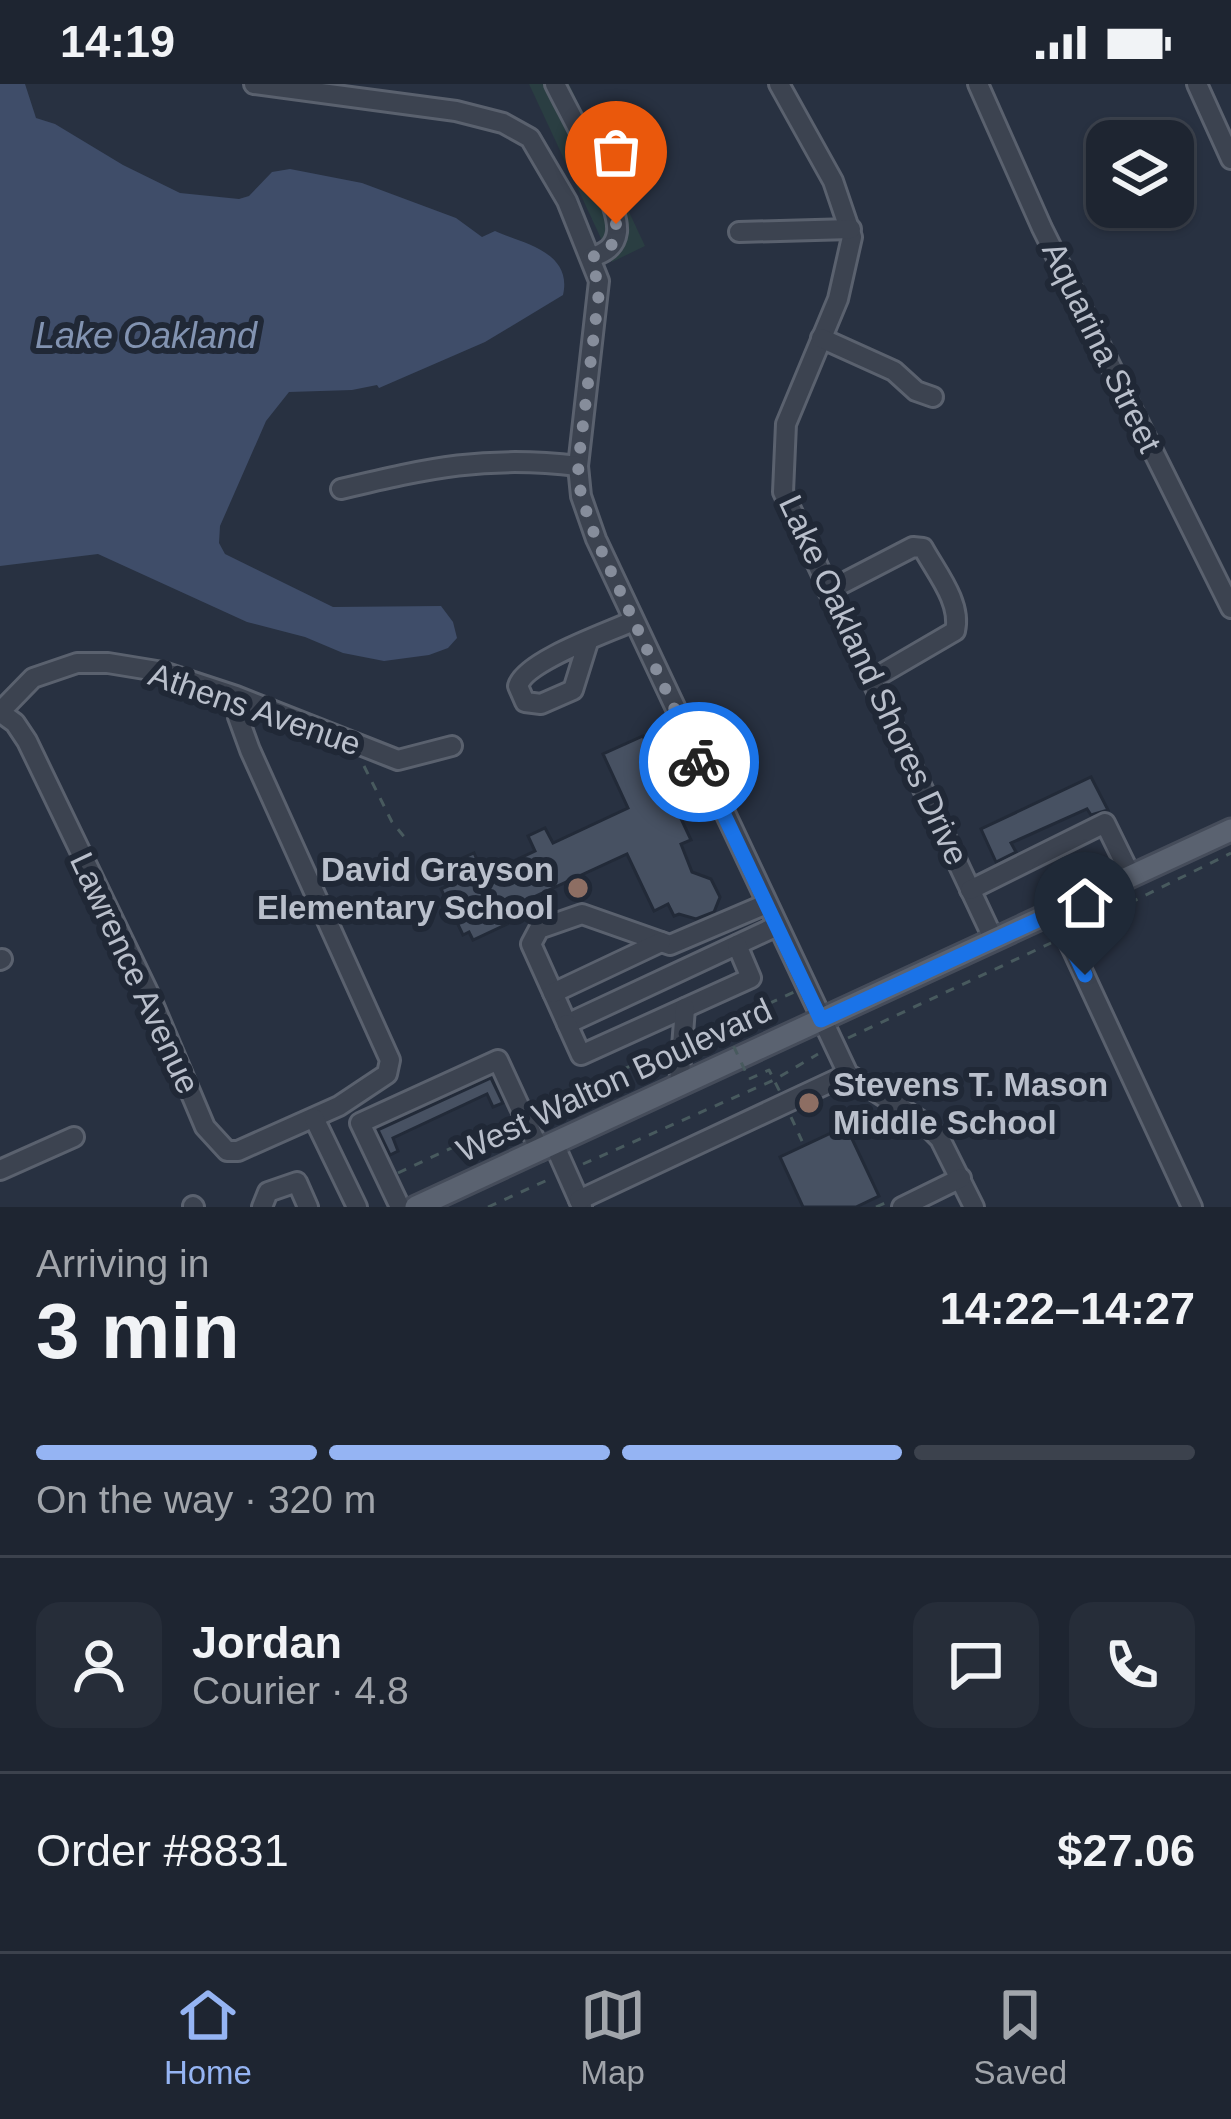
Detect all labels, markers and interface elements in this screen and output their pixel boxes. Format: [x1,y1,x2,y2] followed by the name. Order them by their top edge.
[60,16,175,67] text: 14:19
[565,101,667,224] pin
[583,119,649,185] icon: bag
[1086,120,1194,228] map controls
[1086,120,1194,228] button: layers
[1035,236,1169,458] street label: Aquarina Street
[35,315,258,356] water label: Lake Oakland
[772,489,976,871] street label: Lake Oakland Shores Drive
[144,655,366,763] street label: Athens Avenue
[639,702,759,822] courier
[666,729,732,795] icon: bike
[63,847,207,1099] street label: Lawrence Avenue
[257,851,554,926] place label: David Grayson Elementary School
[1034,852,1136,975] pin
[1052,870,1118,936] icon: home
[565,875,591,901] marker: David Grayson Elementary School
[451,991,777,1169] street label: West Walton Boulevard
[833,1066,1108,1141] place label: Stevens T. Mason Middle School
[796,1090,822,1116] marker: Stevens T. Mason Middle School
[36,1242,209,1285] text: Arriving in
[940,1283,1195,1334] text: 14:22–14:27
[36,1287,240,1375] text: 3 min
[36,1478,376,1521] text: On the way · 320 m
[36,1602,162,1728] button: person
[913,1602,1039,1728] button: chat
[1069,1602,1195,1728] button: phone
[192,1617,342,1668] text: Jordan
[192,1669,409,1712] text: Courier · 4.8
[36,1825,289,1876] text: Order #8831
[1057,1825,1195,1876] text: $27.06
[164,1982,252,2092] tab: Home
[580,1982,646,2092] tab: Map
[974,1982,1067,2092] tab: Saved

